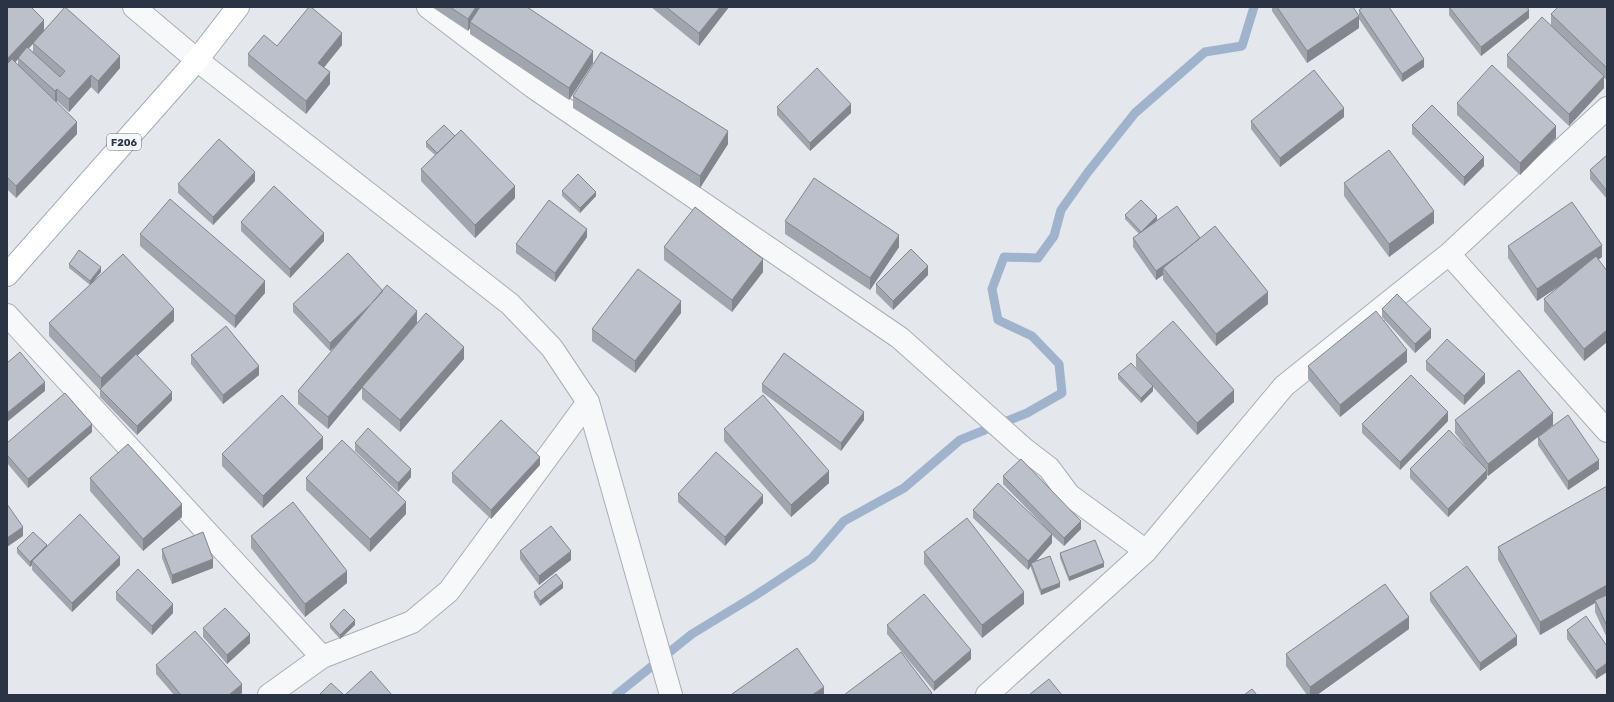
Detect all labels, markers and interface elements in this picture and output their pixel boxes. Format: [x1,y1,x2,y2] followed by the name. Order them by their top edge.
[107,134,141,150] road number: F206

